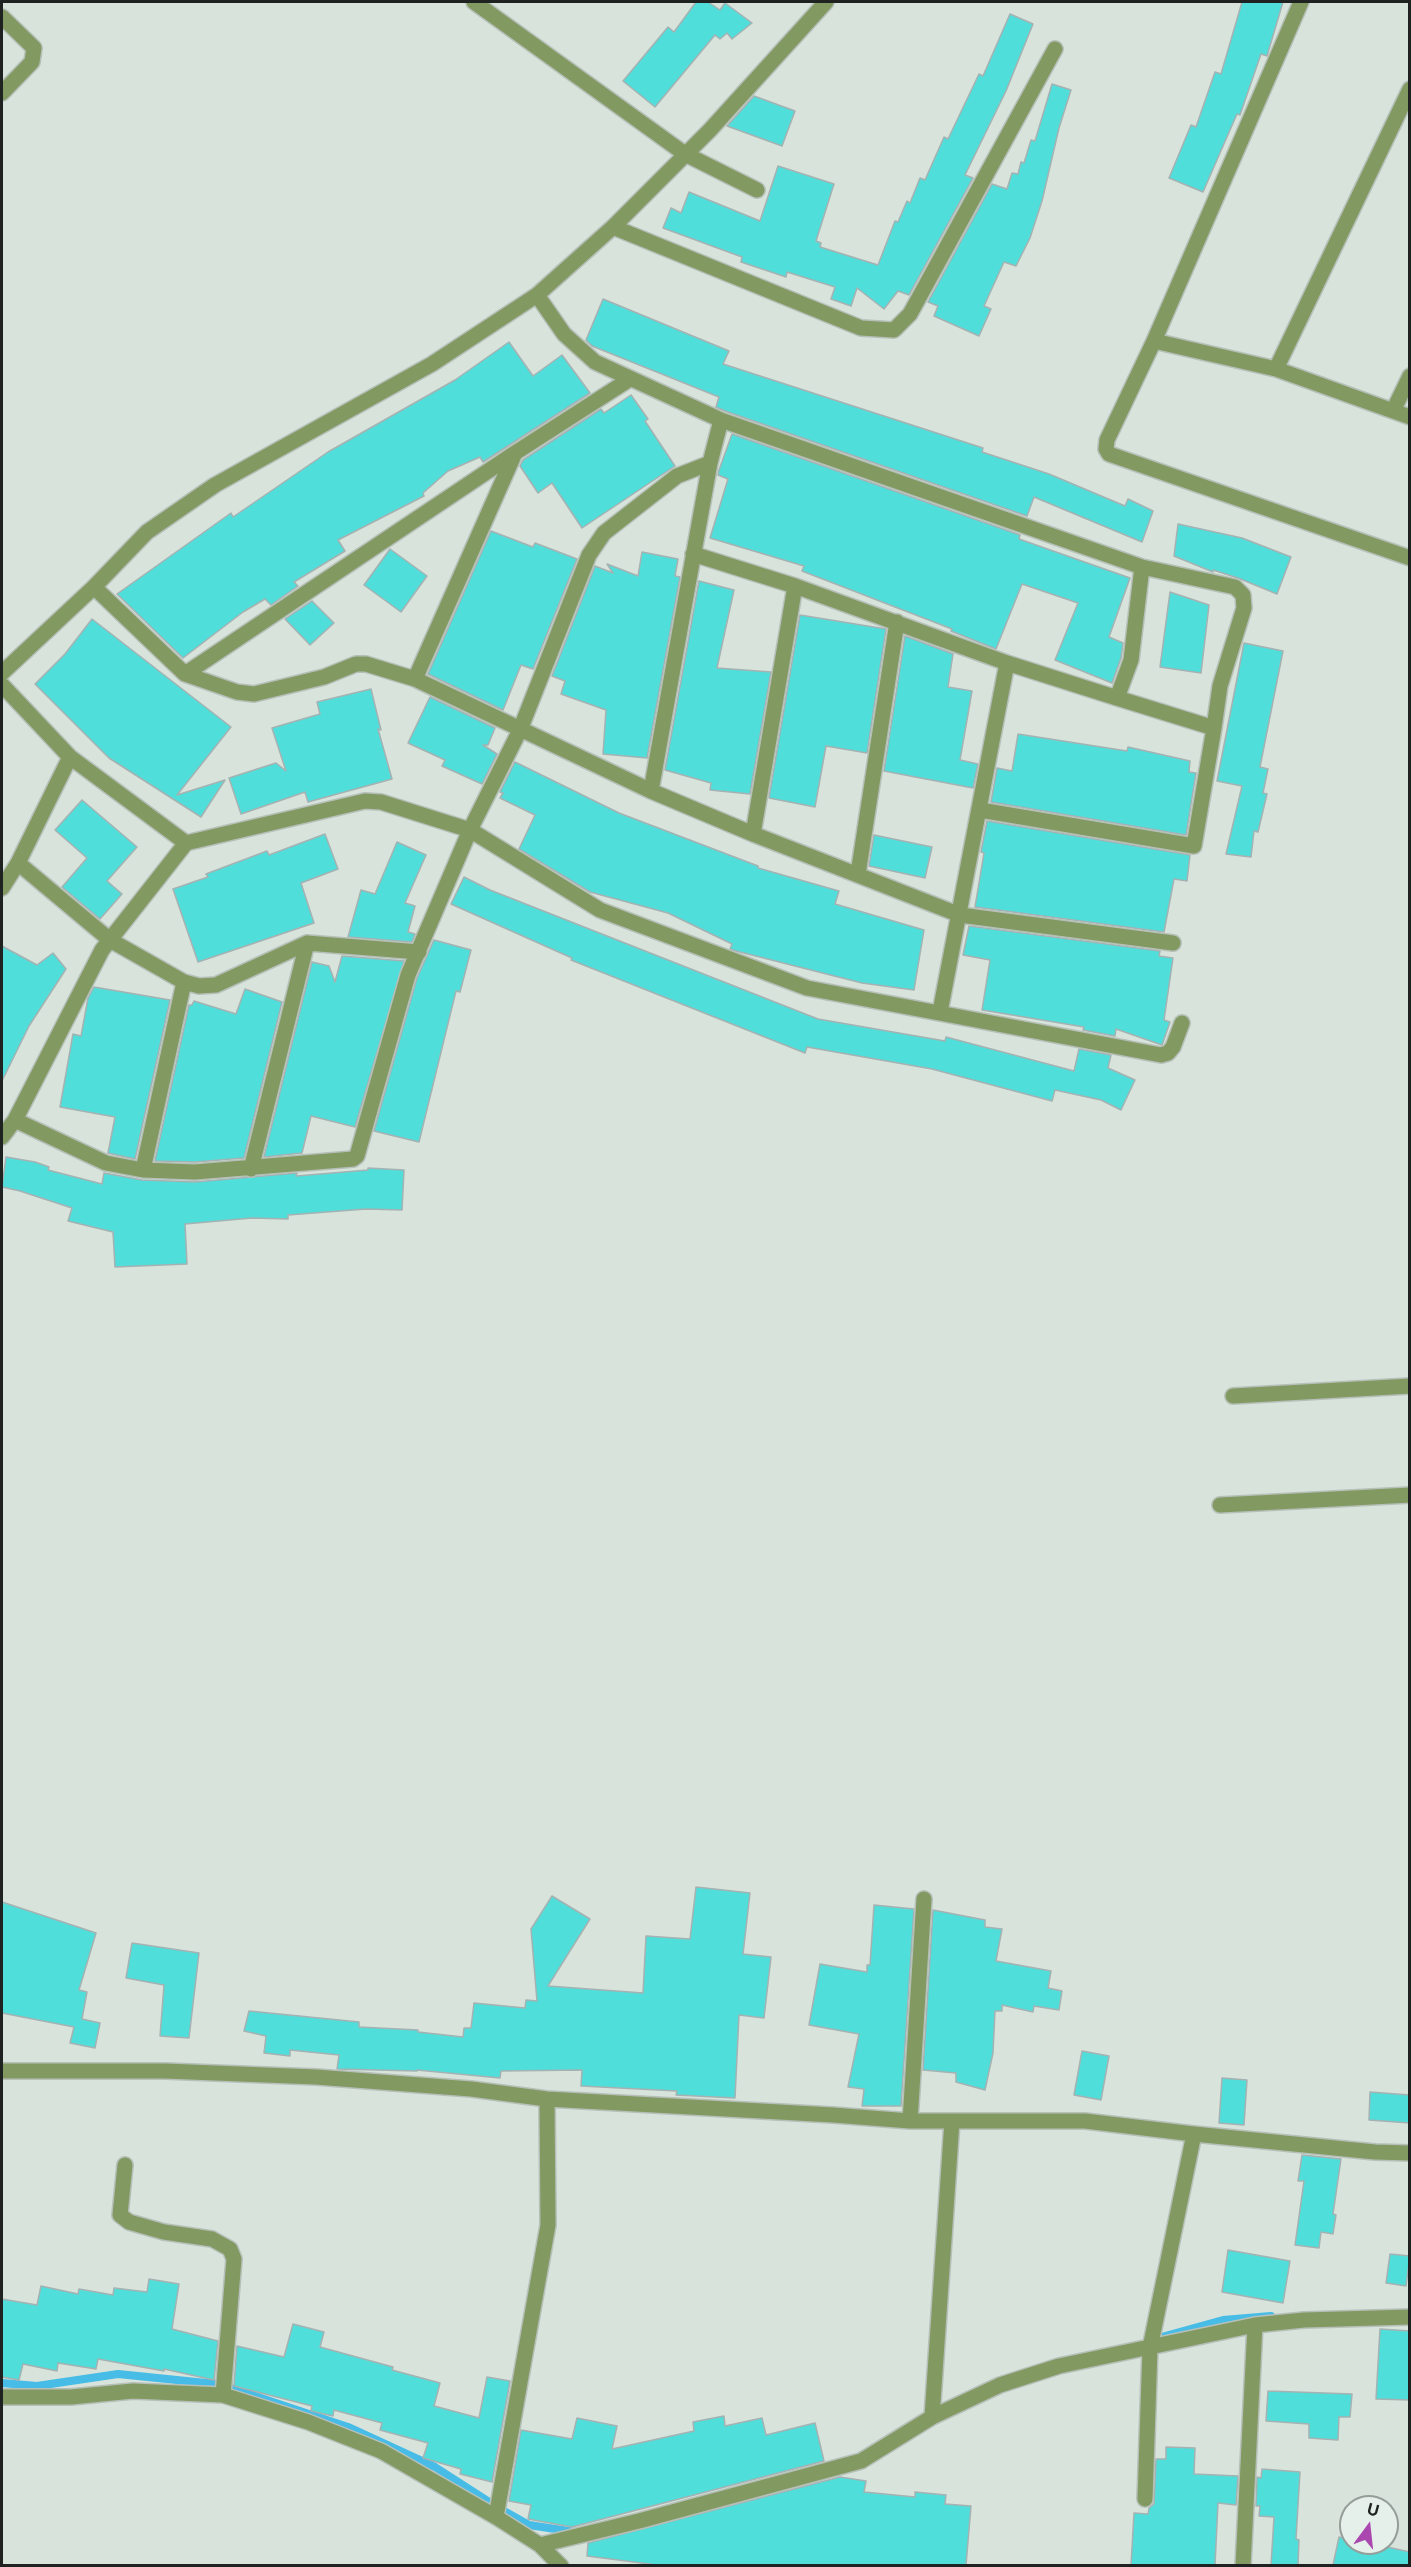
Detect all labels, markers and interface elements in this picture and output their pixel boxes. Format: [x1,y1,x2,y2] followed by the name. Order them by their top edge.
[1339,2495,1399,2555] north arrow
[1365,2498,1381,2521] text: U

